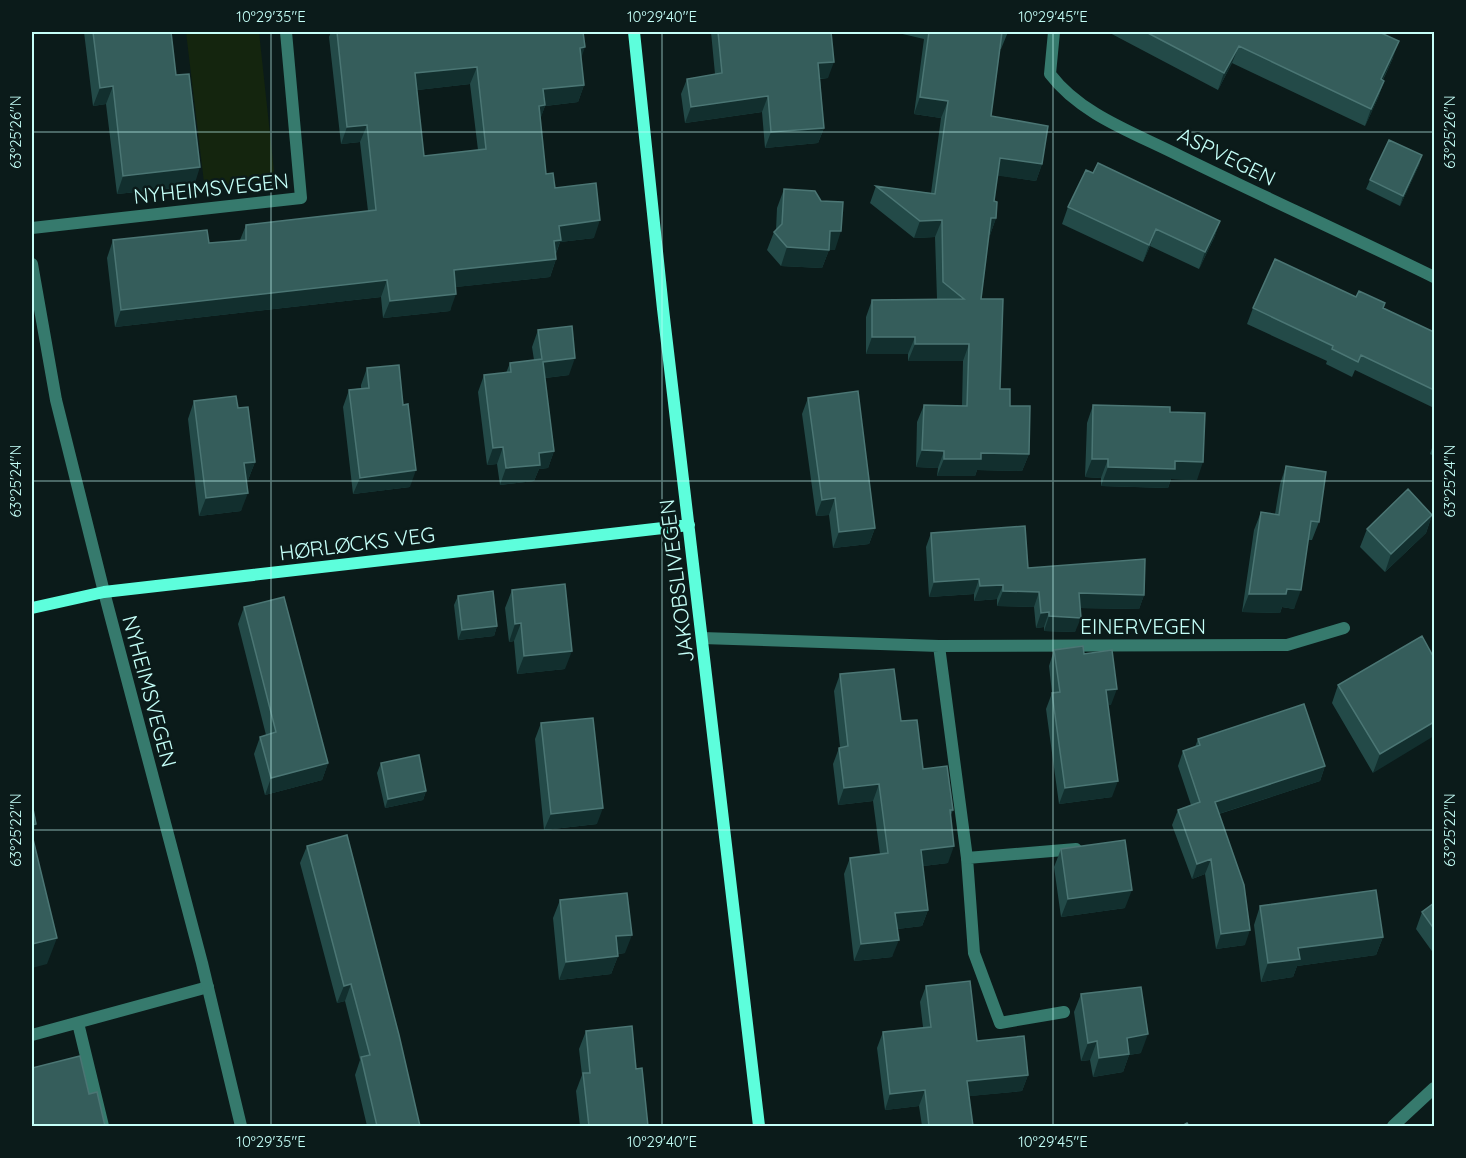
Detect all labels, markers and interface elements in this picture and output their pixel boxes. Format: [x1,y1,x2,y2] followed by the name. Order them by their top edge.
[236,7,306,26] text: 10°29'35"E
[627,7,697,26] text: 10°29'40"E
[1018,7,1088,26] text: 10°29'45"E
[6,95,25,169] text: 63°25'26"N
[1440,95,1459,169] text: 63°25'26"N
[1174,121,1280,191] street label: ASPVEGEN
[132,167,290,209] street label: NYHEIMSVEGEN
[6,445,25,517] text: 63°25'24"N
[1440,445,1459,517] text: 63°25'24"N
[653,498,699,664] street label: JAKOBSLIVEGEN
[278,521,436,565] street label: HØRLØCKS VEG
[117,612,183,770] street label: NYHEIMSVEGEN
[1080,613,1206,639] street label: EINERVEGEN
[6,793,25,867] text: 63°25'22"N
[1440,793,1459,867] text: 63°25'22"N
[236,1132,306,1151] text: 10°29'35"E
[627,1132,697,1151] text: 10°29'40"E
[1018,1132,1088,1151] text: 10°29'45"E

